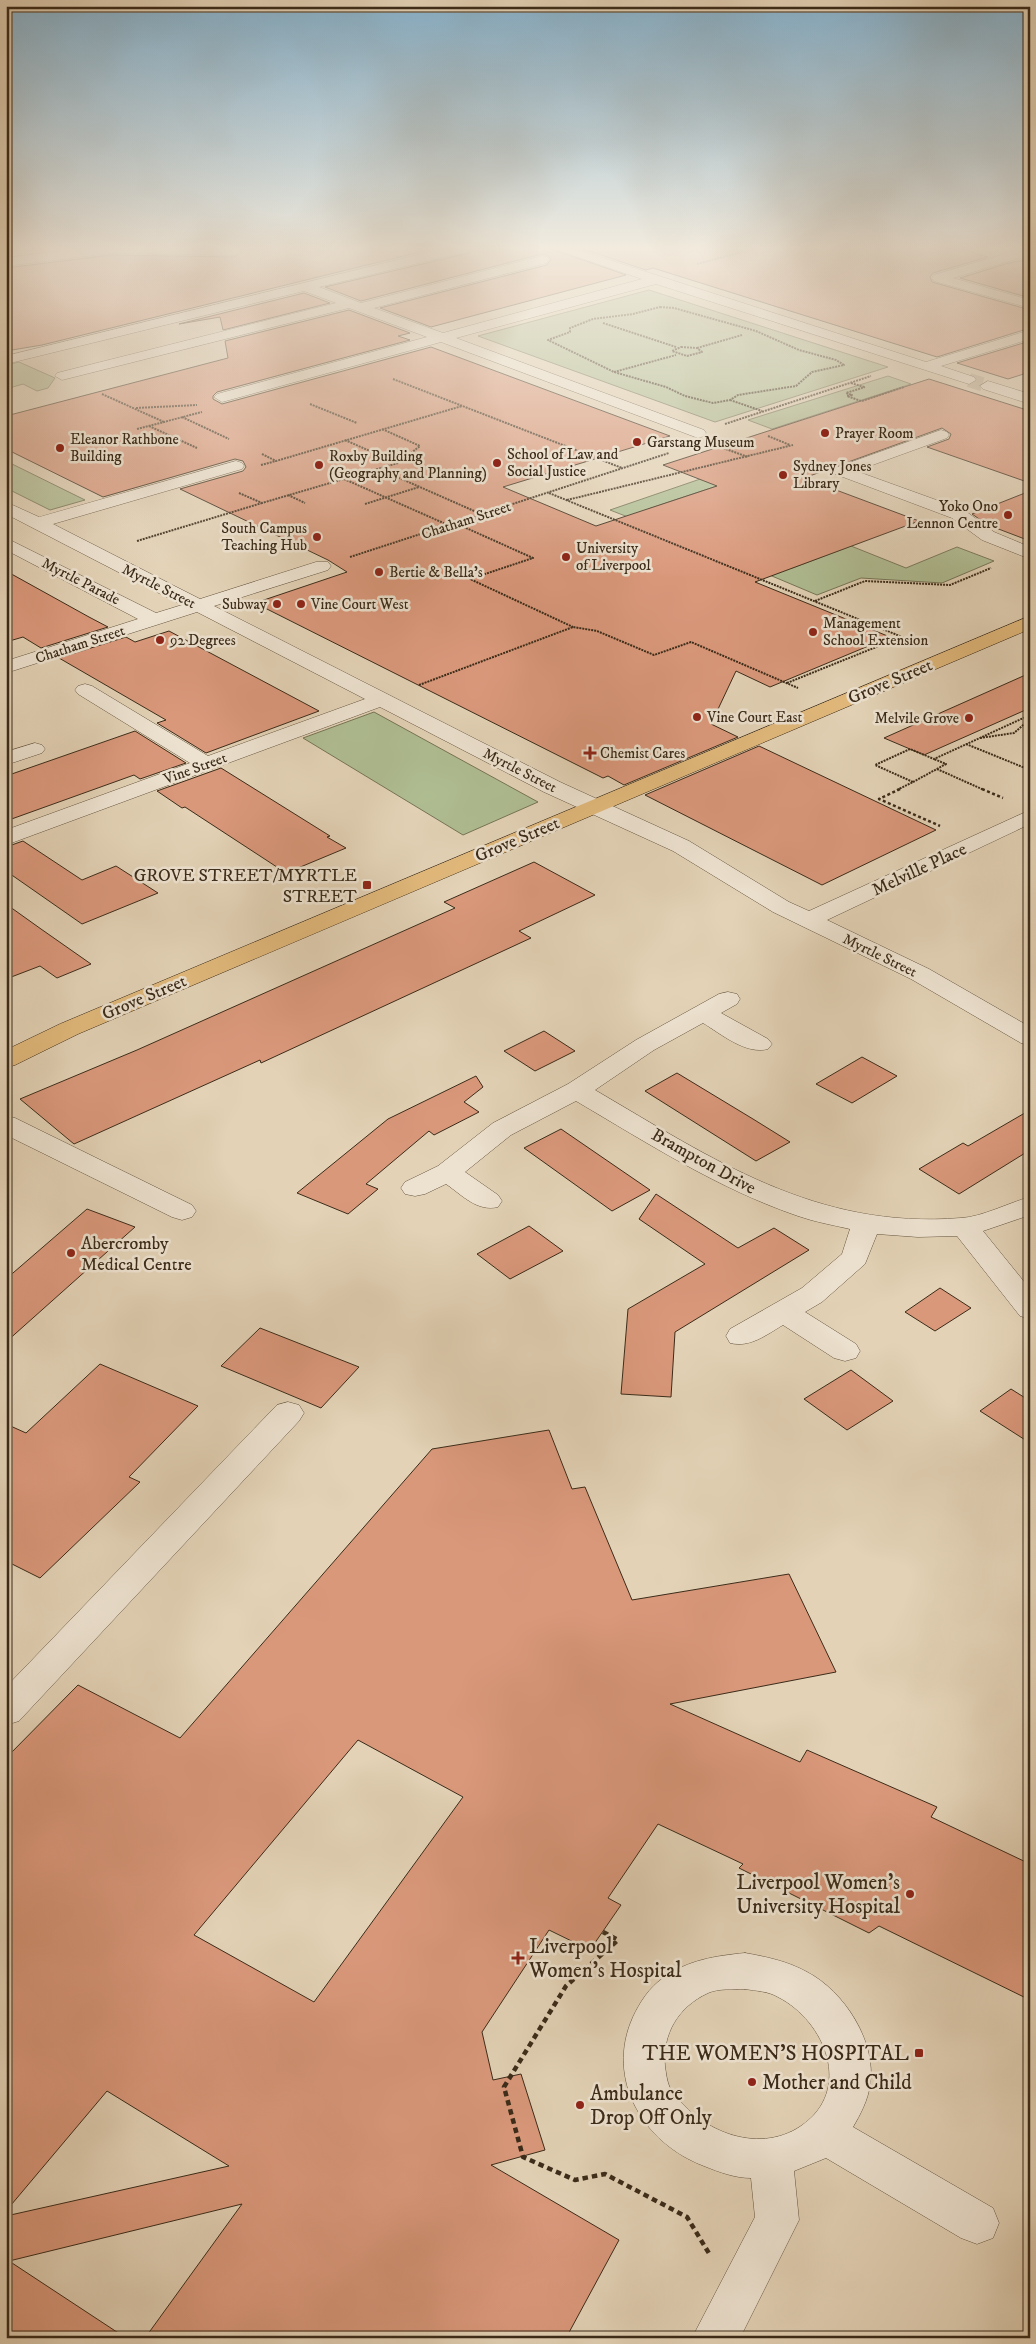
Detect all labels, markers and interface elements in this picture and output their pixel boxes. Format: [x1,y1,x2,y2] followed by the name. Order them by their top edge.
[835,424,913,443] place label: Prayer Room
[819,427,831,439] marker: Prayer Room
[70,430,179,466] place label: Eleanor Rathbone Building
[647,433,754,452] place label: Garstang Museum
[631,436,643,448] marker: Garstang Museum
[54,442,66,454] marker: Eleanor Rathbone Building
[507,445,619,481] place label: School of Law and Social Justice
[329,447,487,483] place label: Roxby Building (Geography and Planning)
[491,457,503,469] marker: School of Law and Social Justice
[793,457,872,493] place label: Sydney Jones Library
[313,459,325,471] marker: Roxby Building (Geography and Planning)
[777,469,789,481] marker: Sydney Jones Library
[419,497,514,544] street label: Chatham Street
[906,497,998,533] place label: Yoko Ono Lennon Centre
[1002,509,1014,521] marker: Yoko Ono Lennon Centre
[221,519,307,555] place label: South Campus Teaching Hub
[311,531,323,543] marker: South Campus Teaching Hub
[576,539,651,575] place label: University of Liverpool
[560,551,572,563] marker: University of Liverpool
[38,554,123,609] street label: Myrtle Parade
[119,560,199,613] street label: Myrtle Street
[389,563,483,582] place label: Bertie & Bella's
[373,566,385,578] marker: Bertie & Bella's
[222,595,268,614] place label: Subway
[310,595,409,614] place label: Vine Court West
[271,598,283,610] marker: Subway
[295,598,307,610] marker: Vine Court West
[823,614,928,650] place label: Management School Extension
[33,621,128,668] street label: Chatham Street
[807,626,819,638] marker: Management School Extension
[169,631,236,650] place label: 92 Degrees
[154,634,166,646] marker: 92 Degrees
[845,654,936,710] street label: Grove Street
[706,708,803,727] place label: Vine Court East
[874,709,959,728] place label: Melvile Grove
[691,711,703,723] marker: Vine Court East
[963,712,975,724] marker: Melvile Grove
[480,744,560,797] street label: Myrtle Street
[600,744,685,763] place label: Chemist Cares
[584,747,596,759] marker: Chemist Cares
[160,748,230,789] street label: Vine Street
[472,812,563,868] street label: Grove Street
[868,838,970,901] street label: Melville Place
[134,865,357,908] place label: GROVE STREET/MYRTLE STREET
[361,879,373,891] marker: GROVE STREET/MYRTLE STREET
[840,929,920,982] street label: Myrtle Street
[99,970,190,1026] street label: Grove Street
[647,1124,760,1200] street label: Brampton Drive
[81,1233,192,1276] place label: Abercromby Medical Centre
[65,1247,77,1259] marker: Abercromby Medical Centre
[736,1870,901,1920] place label: Liverpool Women's University Hospital
[904,1888,916,1900] marker: Liverpool Women's University Hospital
[528,1934,682,1984] place label: Liverpool Women's Hospital
[511,1951,525,1965] marker: Liverpool Women's Hospital
[642,2041,909,2067] place label: THE WOMEN'S HOSPITAL
[913,2047,925,2059] marker: THE WOMEN'S HOSPITAL
[762,2070,912,2096] place label: Mother and Child
[746,2076,758,2088] marker: Mother and Child
[590,2081,713,2131] place label: Ambulance Drop Off Only
[574,2099,586,2111] marker: Ambulance Drop Off Only

